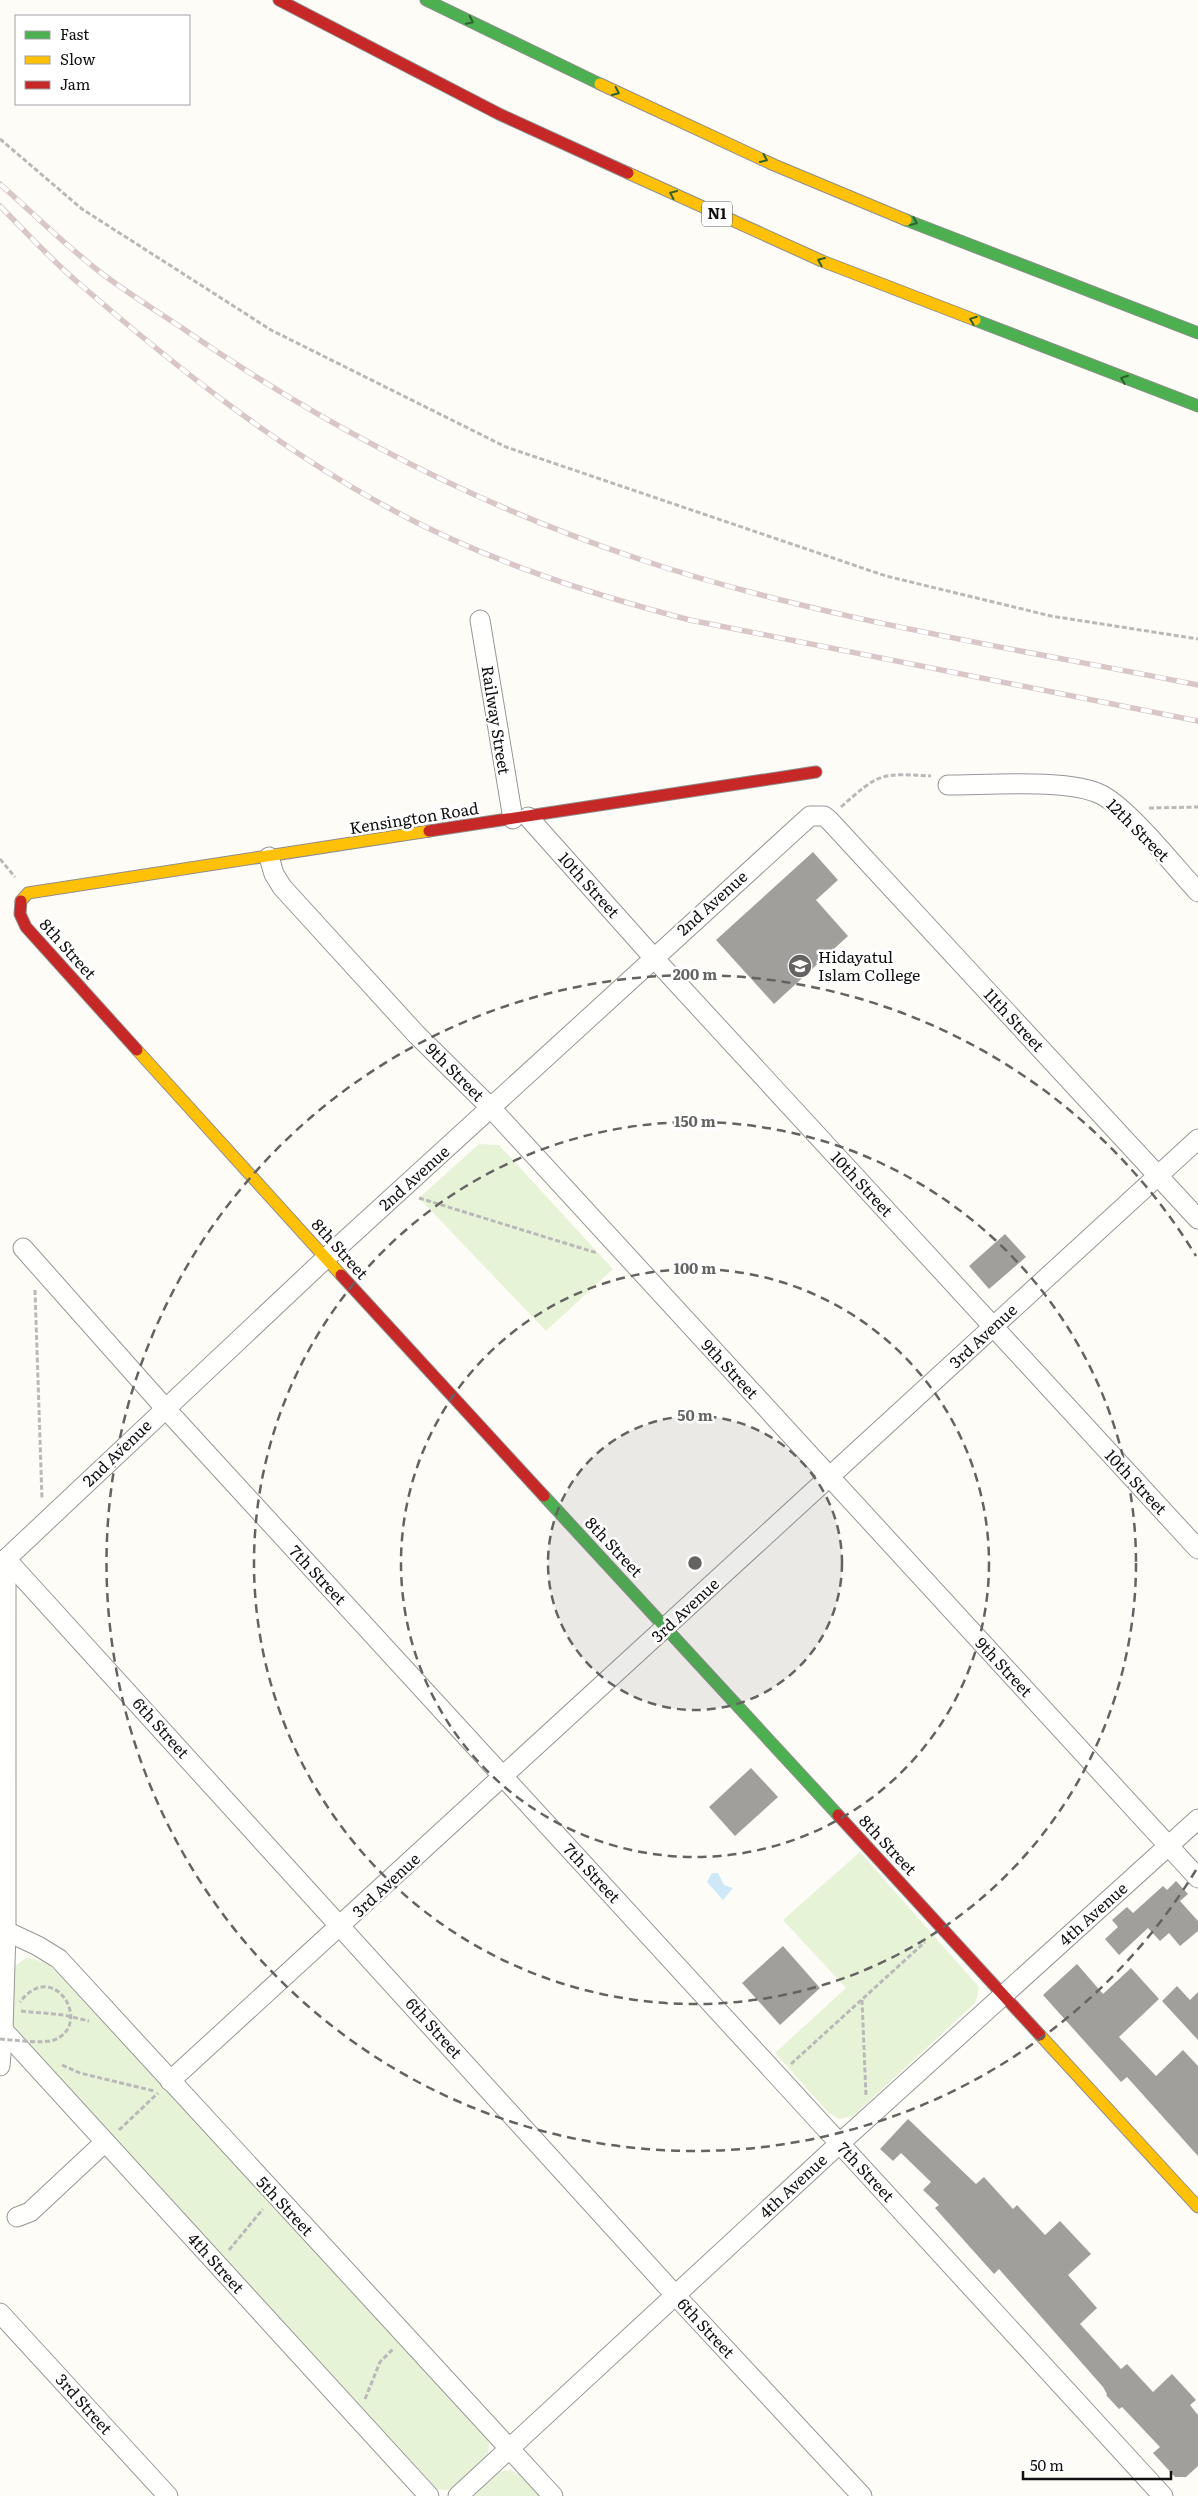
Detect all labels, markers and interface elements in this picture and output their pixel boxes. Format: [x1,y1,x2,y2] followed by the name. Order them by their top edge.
[15,15,190,105] legend
[465,15,474,25] one-way arrow
[60,22,89,45] text: Fast
[60,47,95,70] text: Slow
[60,72,91,95] text: Jam
[611,85,620,96] one-way arrow
[759,153,768,163] one-way arrow
[670,190,679,200] one-way arrow
[702,202,732,226] road number: N1
[909,217,917,227] one-way arrow
[818,256,826,266] one-way arrow
[969,316,978,326] one-way arrow
[1120,375,1129,385] one-way arrow
[477,664,518,777] street label: Railway Street
[1102,792,1176,867] street label: 12th Street
[347,795,480,839] street label: Kensington Road
[553,846,626,923] street label: 10th Street
[671,864,752,941] street label: 2nd Avenue
[35,912,103,985] street label: 8th Street
[818,944,920,986] place label: Hidayatul Islam College
[787,953,813,979] school or university icon: Hidayatul Islam College
[673,962,717,985] text: 200 m
[979,982,1051,1057] street label: 11th Street
[421,1037,491,1106] street label: 9th Street
[674,1109,716,1132] text: 150 m
[373,1139,454,1216] street label: 2nd Avenue
[826,1145,900,1222] street label: 10th Street
[307,1212,375,1285] street label: 8th Street
[674,1256,716,1279] text: 100 m
[943,1297,1022,1373] street label: 3rd Avenue
[697,1333,765,1404] street label: 9th Street
[677,1403,713,1426] text: 50 m
[76,1413,156,1491] street label: 2nd Avenue
[1100,1443,1174,1520] street label: 10th Street
[580,1511,649,1582] street label: 8th Street
[285,1539,353,1610] street label: 7th Street
[686,1554,704,1572] centre of rings
[645,1571,724,1647] street label: 3rd Avenue
[971,1631,1039,1702] street label: 9th Street
[128,1692,196,1763] street label: 6th Street
[854,1809,923,1880] street label: 8th Street
[559,1837,627,1908] street label: 7th Street
[346,1846,425,1922] street label: 3rd Avenue
[1053,1876,1132,1951] street label: 4th Avenue
[401,1992,469,2063] street label: 6th Street
[833,2136,901,2207] street label: 7th Street
[753,2147,832,2223] street label: 4th Avenue
[252,2170,320,2241] street label: 5th Street
[183,2226,251,2299] street label: 4th Street
[673,2292,741,2363] street label: 6th Street
[51,2367,119,2440] street label: 3rd Street
[1023,2448,1170,2480] scale bar
[1030,2453,1064,2476] text: 50 m

